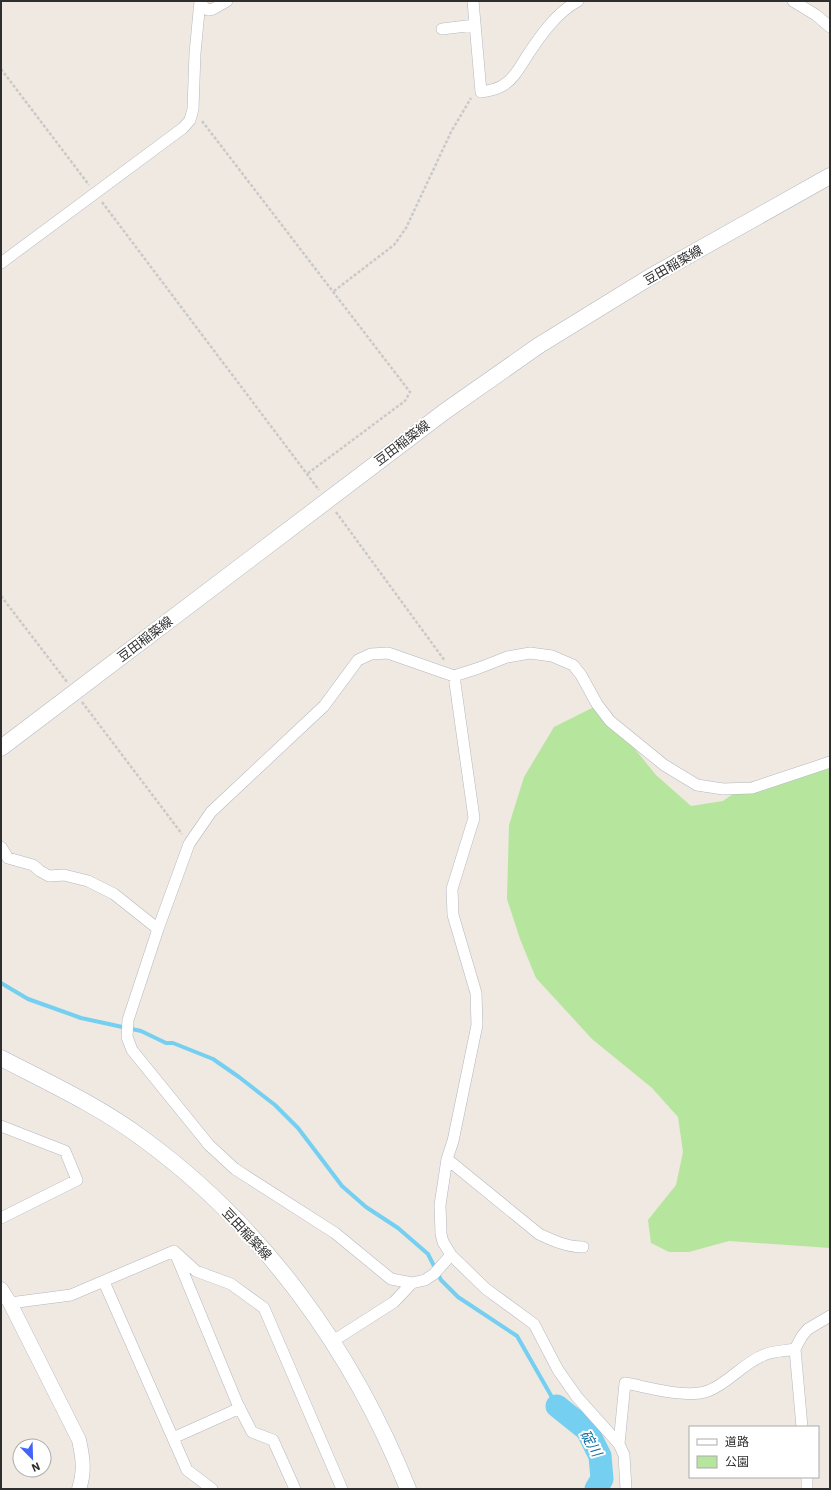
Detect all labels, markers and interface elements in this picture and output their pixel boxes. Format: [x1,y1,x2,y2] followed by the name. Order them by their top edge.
[641,241,705,289] street label: 豆田稲築線
[371,417,433,469] street label: 豆田稲築線
[114,613,176,665] street label: 豆田稲築線
[219,1204,275,1264] street label: 豆田稲築線
[576,1426,607,1461] water label: 碇川
[689,1426,819,1478] legend
[725,1434,749,1449] text: 道路
[12,1438,52,1478] north arrow
[725,1454,749,1469] text: 公園
[29,1459,42,1475] text: N

